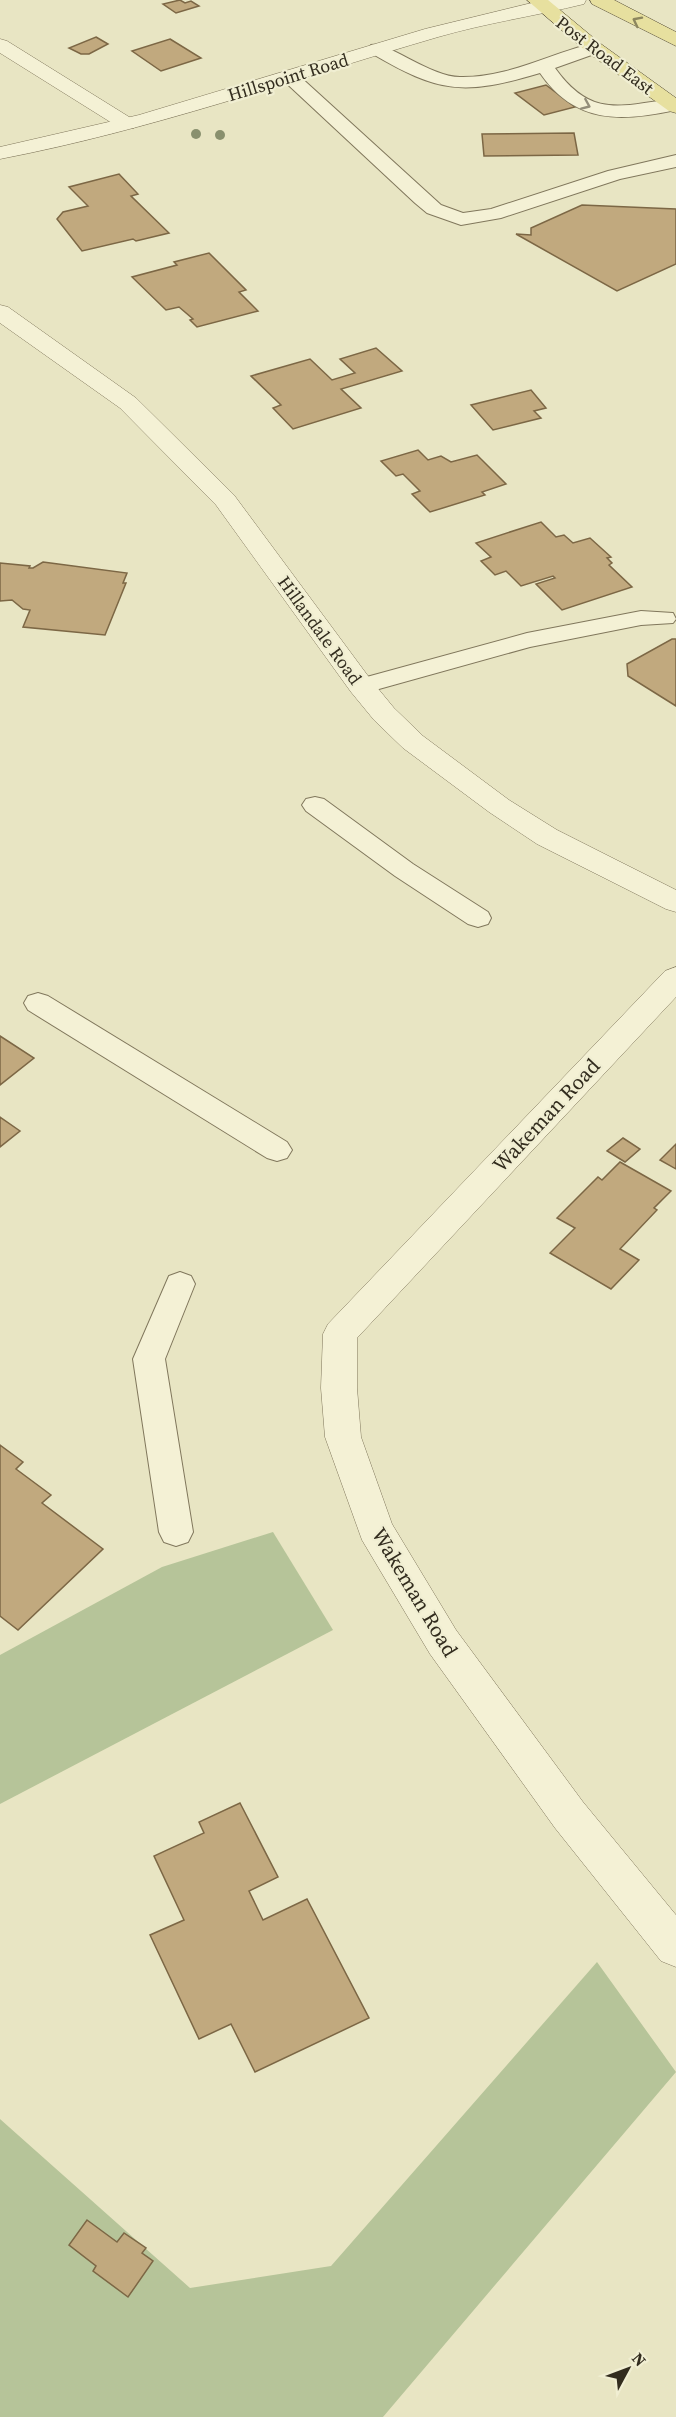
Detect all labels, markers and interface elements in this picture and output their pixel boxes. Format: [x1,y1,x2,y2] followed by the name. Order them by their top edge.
[551,10,659,100] street label: Post Road East
[632,17,643,28] one-way arrow
[224,47,352,107] street label: Hillspoint Road
[580,98,591,110] one-way arrow
[272,571,368,689] street label: Hillandale Road
[486,1052,606,1178] street label: Wakeman Road
[365,1522,465,1662] street label: Wakeman Road
[598,2339,658,2399] north arrow
[627,2348,652,2371] text: N

